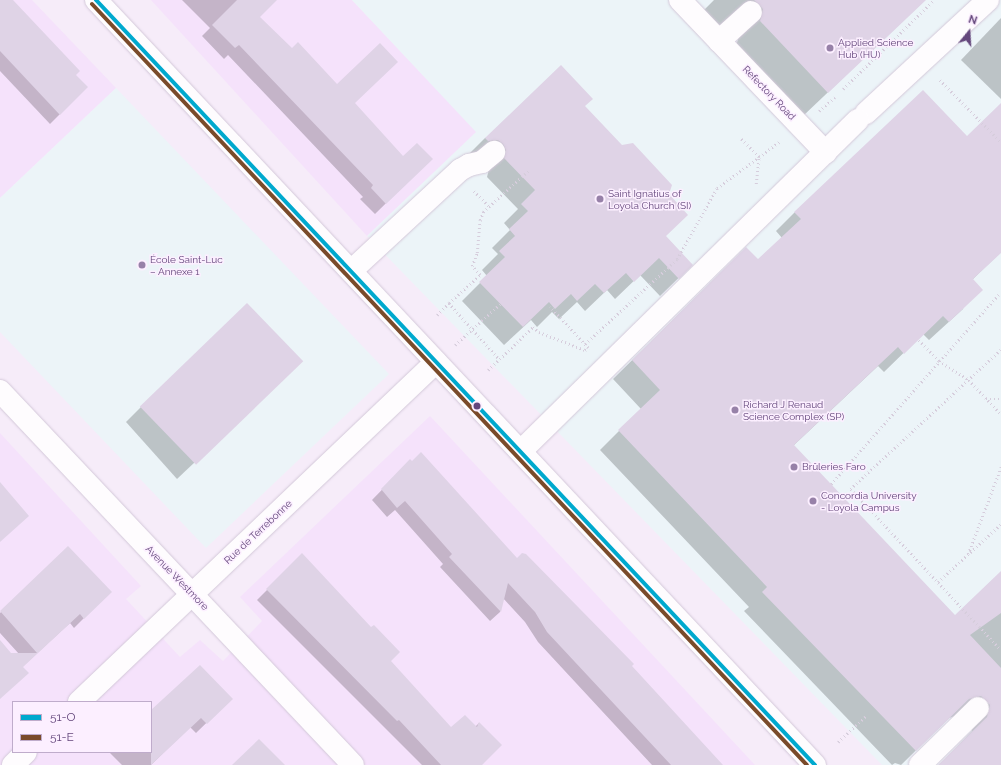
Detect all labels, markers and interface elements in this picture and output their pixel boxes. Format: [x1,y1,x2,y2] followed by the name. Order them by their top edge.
[949,12,989,52] north arrow
[967,13,979,28] text: N
[838,36,913,60] place label: Applied Science Hub (HU)
[825,43,835,53] marker: Applied Science Hub (HU)
[740,63,798,123] street label: Refectory Road
[608,187,691,210] place label: Saint Ignatius of Loyola Church (SI)
[595,194,605,204] marker: Saint Ignatius of Loyola Church (SI)
[150,253,223,276] place label: École Saint-Luc – Annexe 1
[137,260,147,270] marker: École Saint-Luc – Annexe 1
[743,398,844,422] place label: Richard J Renaud Science Complex (SP)
[472,401,482,411] unlabelled marker
[730,405,740,415] marker: Richard J Renaud Science Complex (SP)
[802,461,866,473] place label: Brûleries Faro
[789,462,799,472] marker: Brûleries Faro
[821,489,917,512] place label: Concordia University - Loyola Campus
[808,496,818,506] marker: Concordia University - Loyola Campus
[221,497,295,567] street label: Rue de Terrebonne
[143,543,211,613] street label: Avenue Westmore
[12,701,152,753] legend
[50,710,76,724] text: 51-O
[50,730,74,744] text: 51-E

